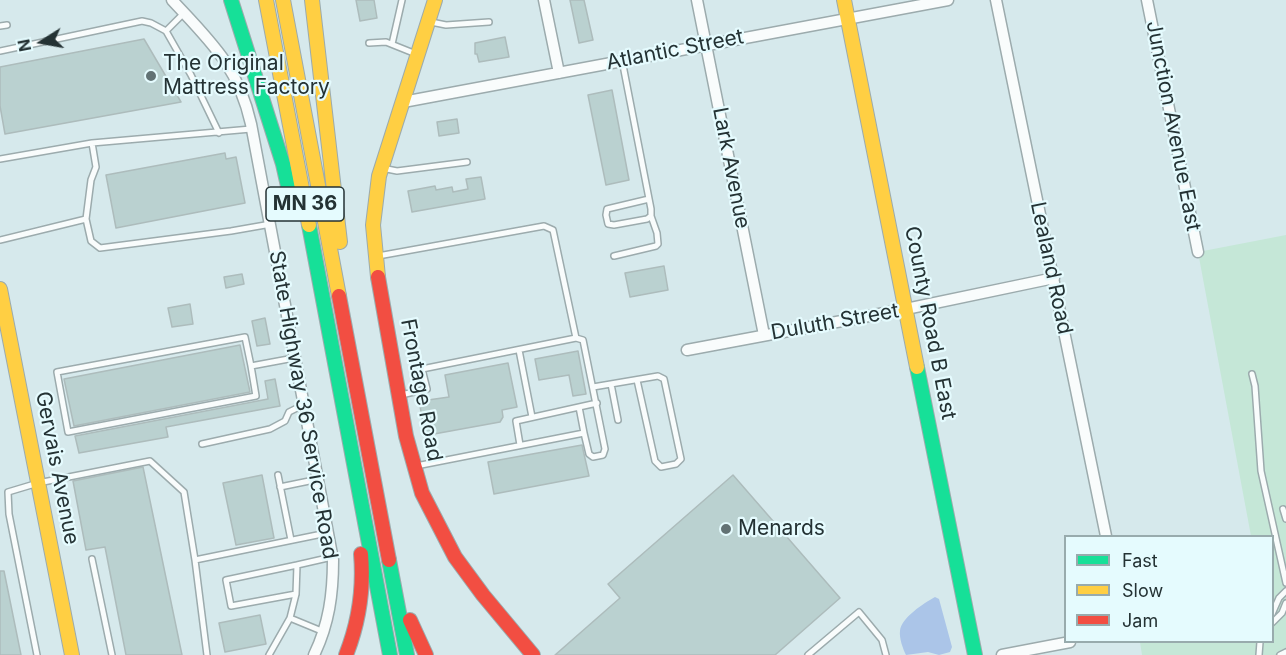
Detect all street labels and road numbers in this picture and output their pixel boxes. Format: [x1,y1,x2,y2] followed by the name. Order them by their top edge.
[1140,19,1206,233] street label: Junction Avenue East
[604,24,746,76] street label: Atlantic Street
[707,105,755,231] street label: Lark Avenue
[266,187,344,221] road number: MN 36
[1025,199,1077,337] street label: Lealand Road
[899,224,961,422] street label: County Road B East
[263,249,343,561] street label: State Highway 36 Service Road
[769,298,901,346] street label: Duluth Street
[395,317,447,463] street label: Frontage Road
[30,389,84,547] street label: Gervais Avenue

